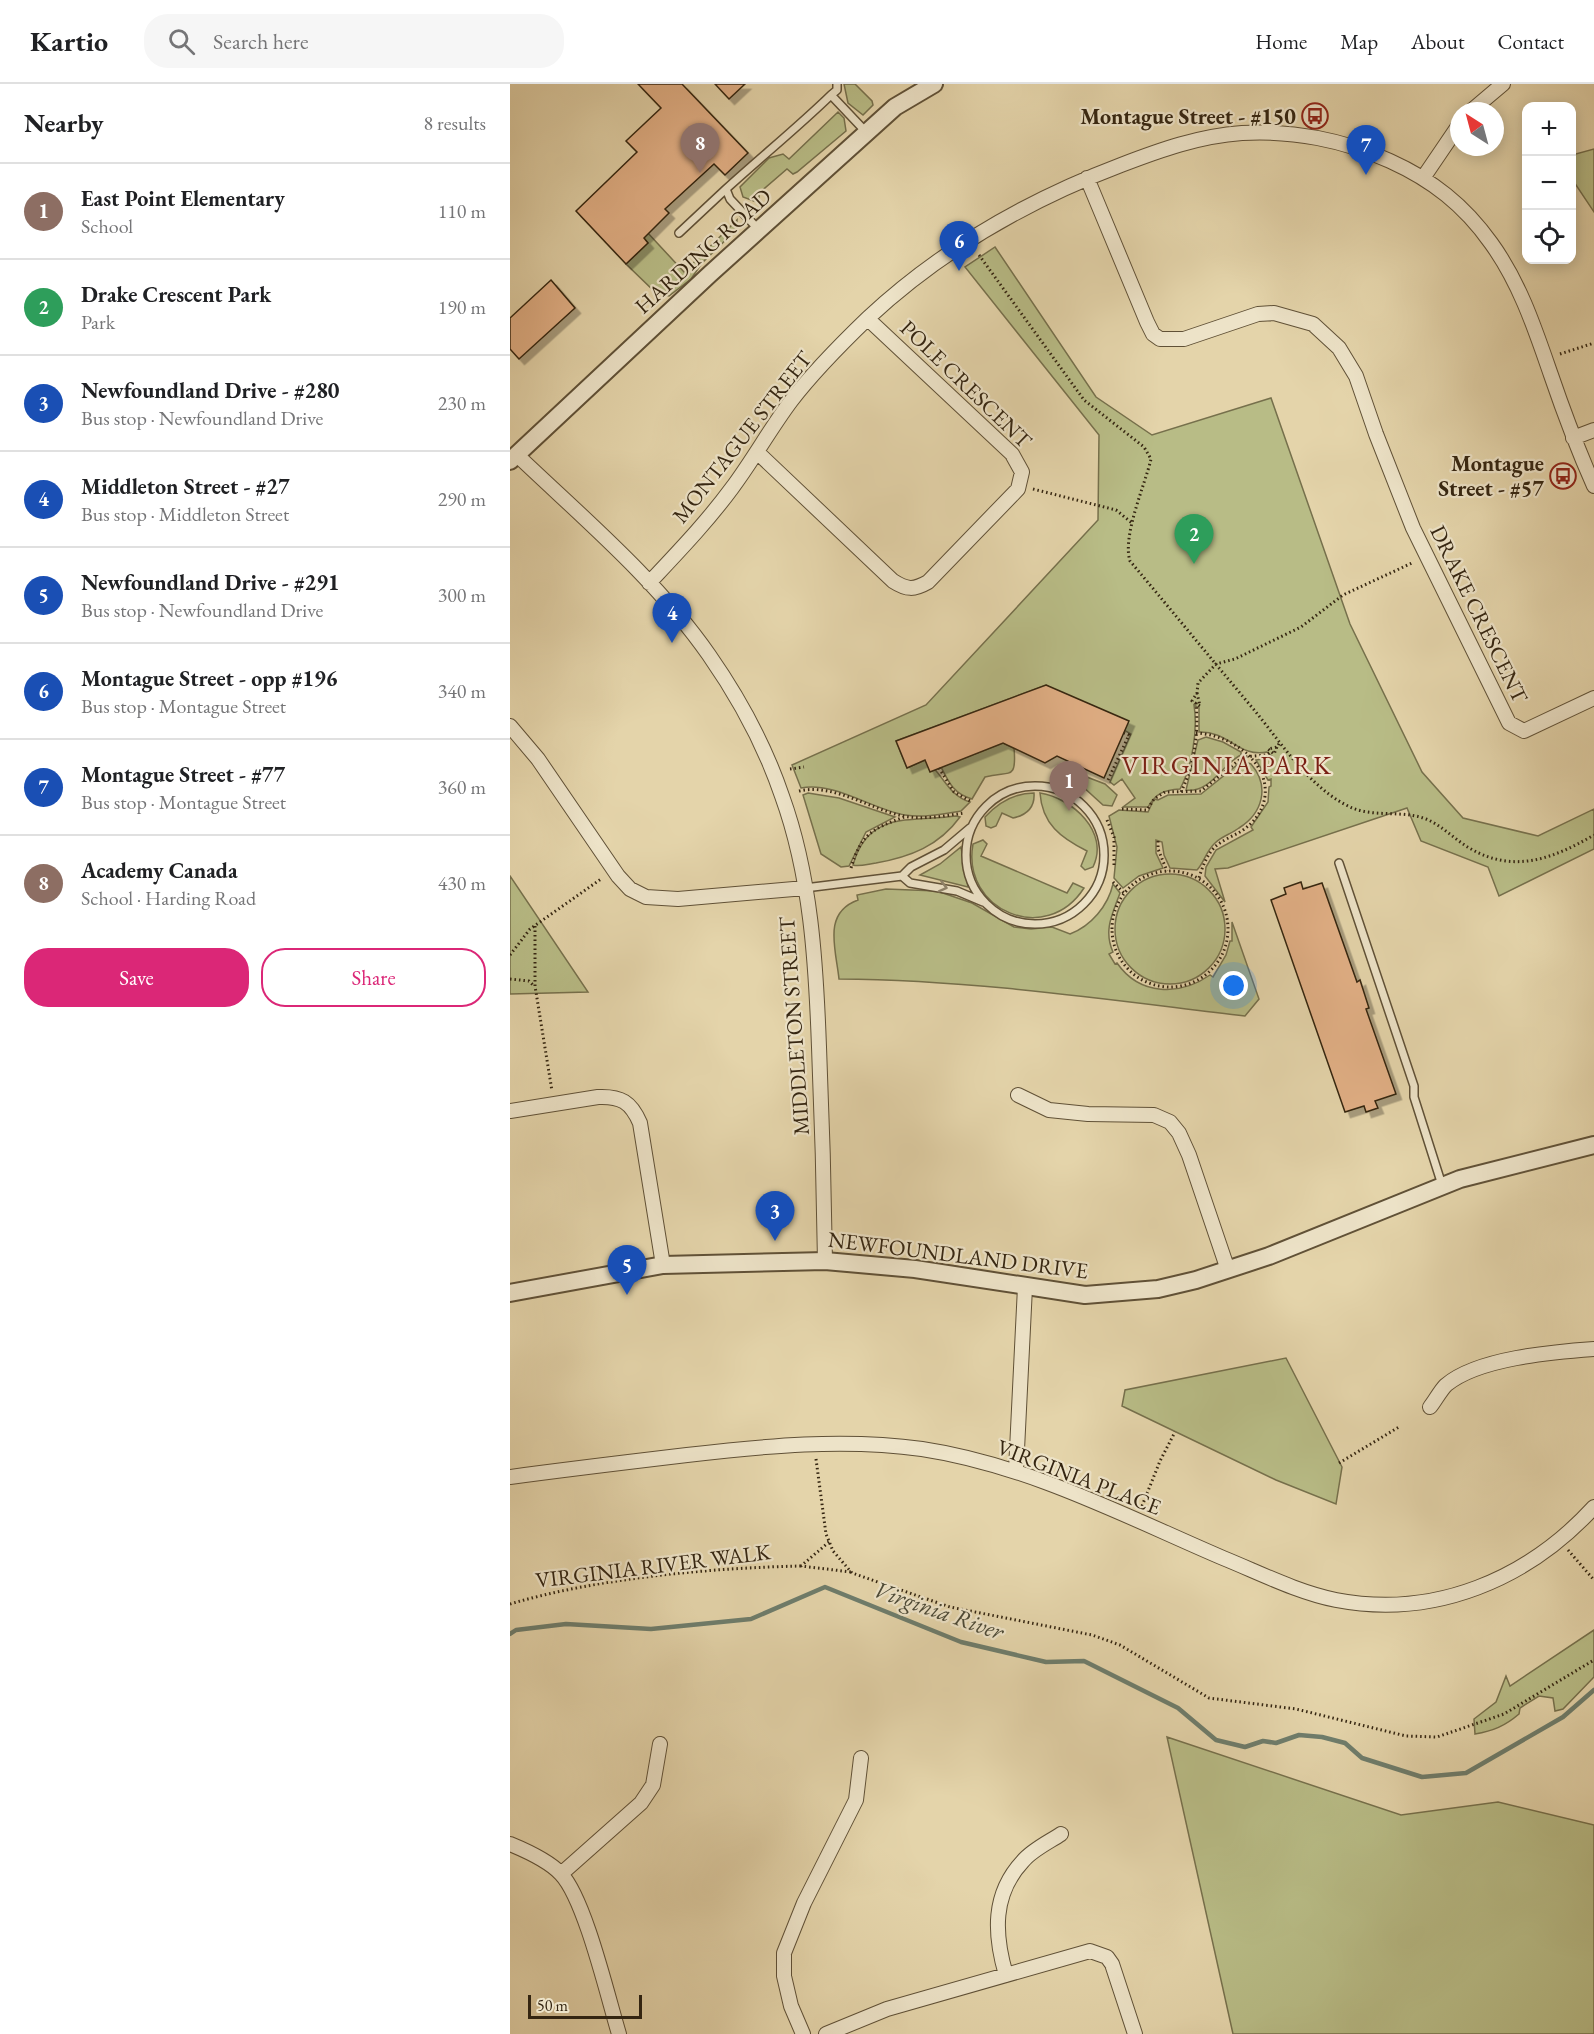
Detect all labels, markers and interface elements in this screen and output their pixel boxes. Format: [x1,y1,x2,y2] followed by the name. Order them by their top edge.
[144,14,564,68] search box
[30,23,108,59] text: Kartio
[165,25,198,58] icon: search
[213,27,309,56] text: Search here
[1255,28,1307,55] text: Home
[1340,28,1378,55] text: Map
[1411,28,1464,55] text: About
[1497,28,1564,55] text: Contact
[1300,101,1330,131] bus stop icon: Montague Street - #150
[1080,102,1296,131] place label: Montague Street - #150
[1450,102,1504,156] north arrow
[1522,102,1576,264] map controls
[1522,102,1576,156] button: +
[24,106,104,140] text: Nearby
[423,110,486,136] text: 8 results
[680,124,720,173] pin: 8
[1346,126,1386,175] pin: 7
[1522,156,1576,210] button: −
[629,182,777,320] street label: HARDING ROAD
[81,184,285,213] text: East Point Elementary
[38,198,49,224] text: 1
[438,198,486,224] text: 110 m
[1522,210,1576,264] button: locate
[81,213,133,239] text: School
[940,222,978,271] pin: 6
[81,280,271,309] text: Drake Crescent Park
[38,294,49,320] text: 2
[438,294,486,320] text: 190 m
[81,309,115,335] text: Park
[894,314,1038,455] street label: POLE CRESCENT
[666,345,818,529] street label: MONTAGUE STREET
[81,376,339,405] text: Newfoundland Drive - #280
[38,390,49,416] text: 3
[438,390,486,416] text: 230 m
[81,405,323,431] text: Bus stop · Newfoundland Drive
[1438,449,1544,503] place label: Montague Street - #57
[1548,461,1578,491] bus stop icon: Montague Street - #57
[81,472,290,501] text: Middleton Street - #27
[38,486,49,512] text: 4
[438,486,486,512] text: 290 m
[81,501,289,527] text: Bus stop · Middleton Street
[1174,514,1214,564] pin: 2
[1423,520,1535,708] street label: DRAKE CRESCENT
[81,568,339,597] text: Newfoundland Drive - #291
[38,582,49,608] text: 5
[438,582,486,608] text: 300 m
[652,594,692,643] pin: 4
[81,597,323,623] text: Bus stop · Newfoundland Drive
[81,664,337,693] text: Montague Street - opp #196
[38,678,49,704] text: 6
[438,678,486,704] text: 340 m
[81,693,286,719] text: Bus stop · Montague Street
[1121,748,1333,782] district label: VIRGINIA PARK
[81,760,285,789] text: Montague Street - #77
[1050,762,1088,811] pin: 1
[38,774,49,800] text: 7
[438,774,486,800] text: 360 m
[81,789,286,815] text: Bus stop · Montague Street
[81,856,238,885] text: Academy Canada
[38,870,49,896] text: 8
[438,870,486,896] text: 430 m
[938,880,948,893] one-way arrow
[81,885,256,911] text: School · Harding Road
[772,916,816,1136] street label: MIDDLETON STREET
[24,948,249,1007] button: Save
[261,948,486,1007] button: Share
[1219,971,1248,1000] your location
[756,1192,794,1241] pin: 3
[826,1225,1090,1285] street label: NEWFOUNDLAND DRIVE
[608,1246,646,1295] pin: 5
[993,1432,1165,1522] street label: VIRGINIA PLACE
[534,1537,773,1595] street label: VIRGINIA RIVER WALK
[870,1573,1010,1647] water label: Virginia River
[528,1992,642,2020] scale bar
[537,1995,568,2016] text: 50 m

